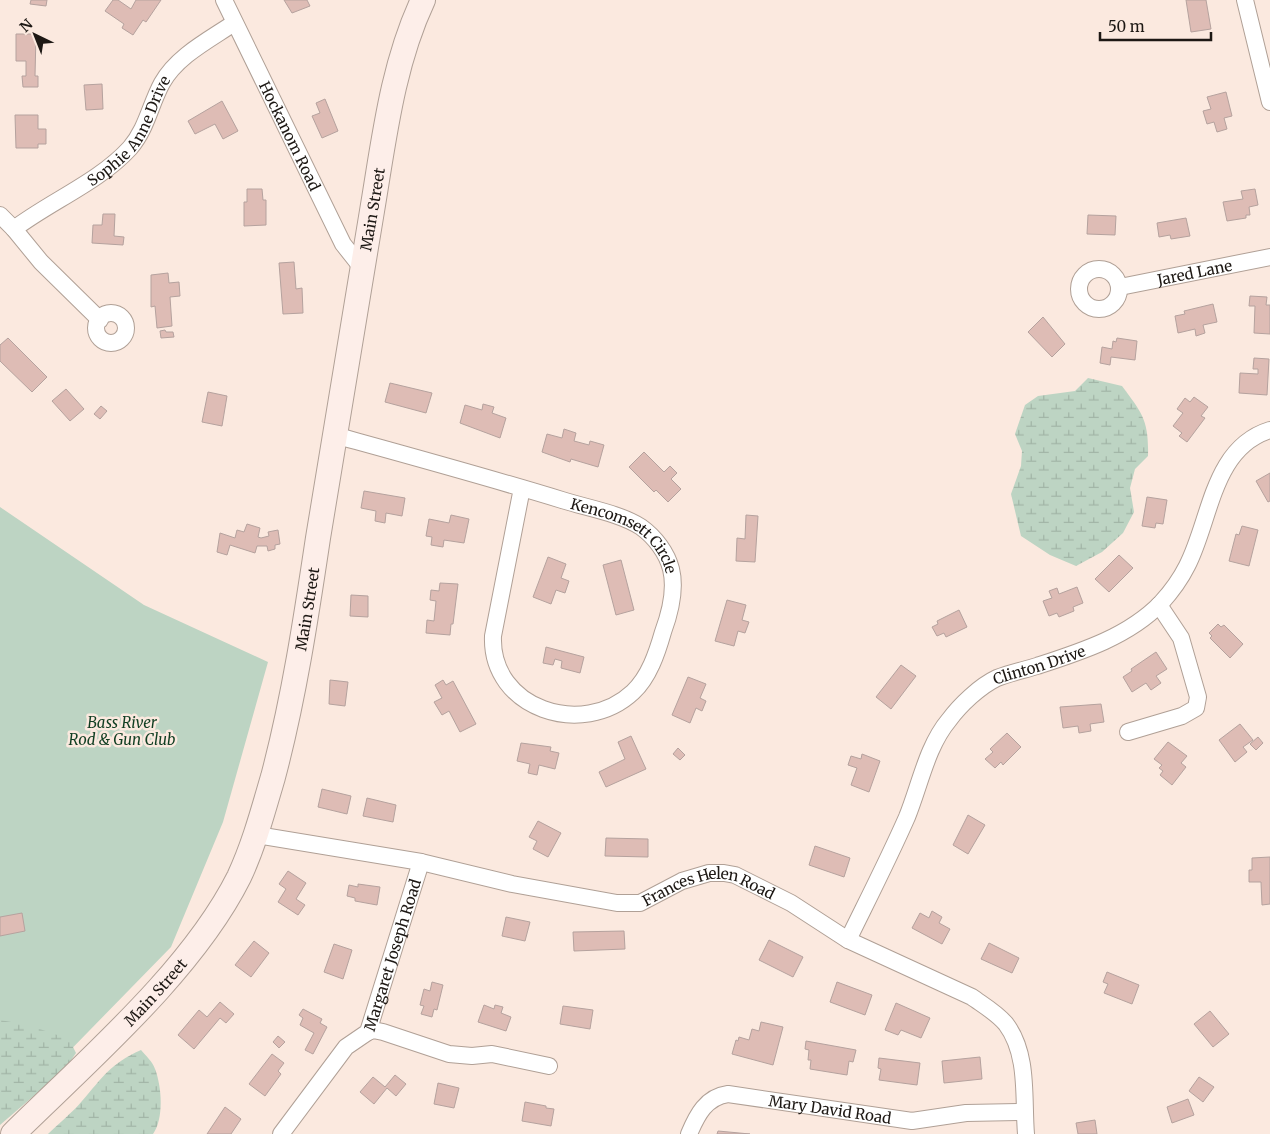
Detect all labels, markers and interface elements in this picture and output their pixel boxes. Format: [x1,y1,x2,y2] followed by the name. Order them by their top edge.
[10,10,60,60] north arrow
[1100,10,1211,42] scale bar
[16,15,36,36] text: N
[1108,17,1145,36] text: 50 m
[83,72,174,190] street label: Sophie Anne Drive
[255,78,325,194] street label: Hockanom Road
[356,166,388,252] street label: Main Street
[1154,255,1234,289] street label: Jared Lane
[568,494,681,575] street label: Kencomsett Circle
[291,566,323,652] street label: Main Street
[990,641,1088,688] street label: Clinton Drive
[69,713,175,749] park label: Bass River Rod & Gun Club
[639,863,778,910] text: Frances Helen Road
[359,877,425,1033] street label: Margaret Joseph Road
[637,889,779,911] street label: Frances Helen Road
[120,954,191,1030] street label: Main Street
[767,1091,893,1127] street label: Mary David Road

